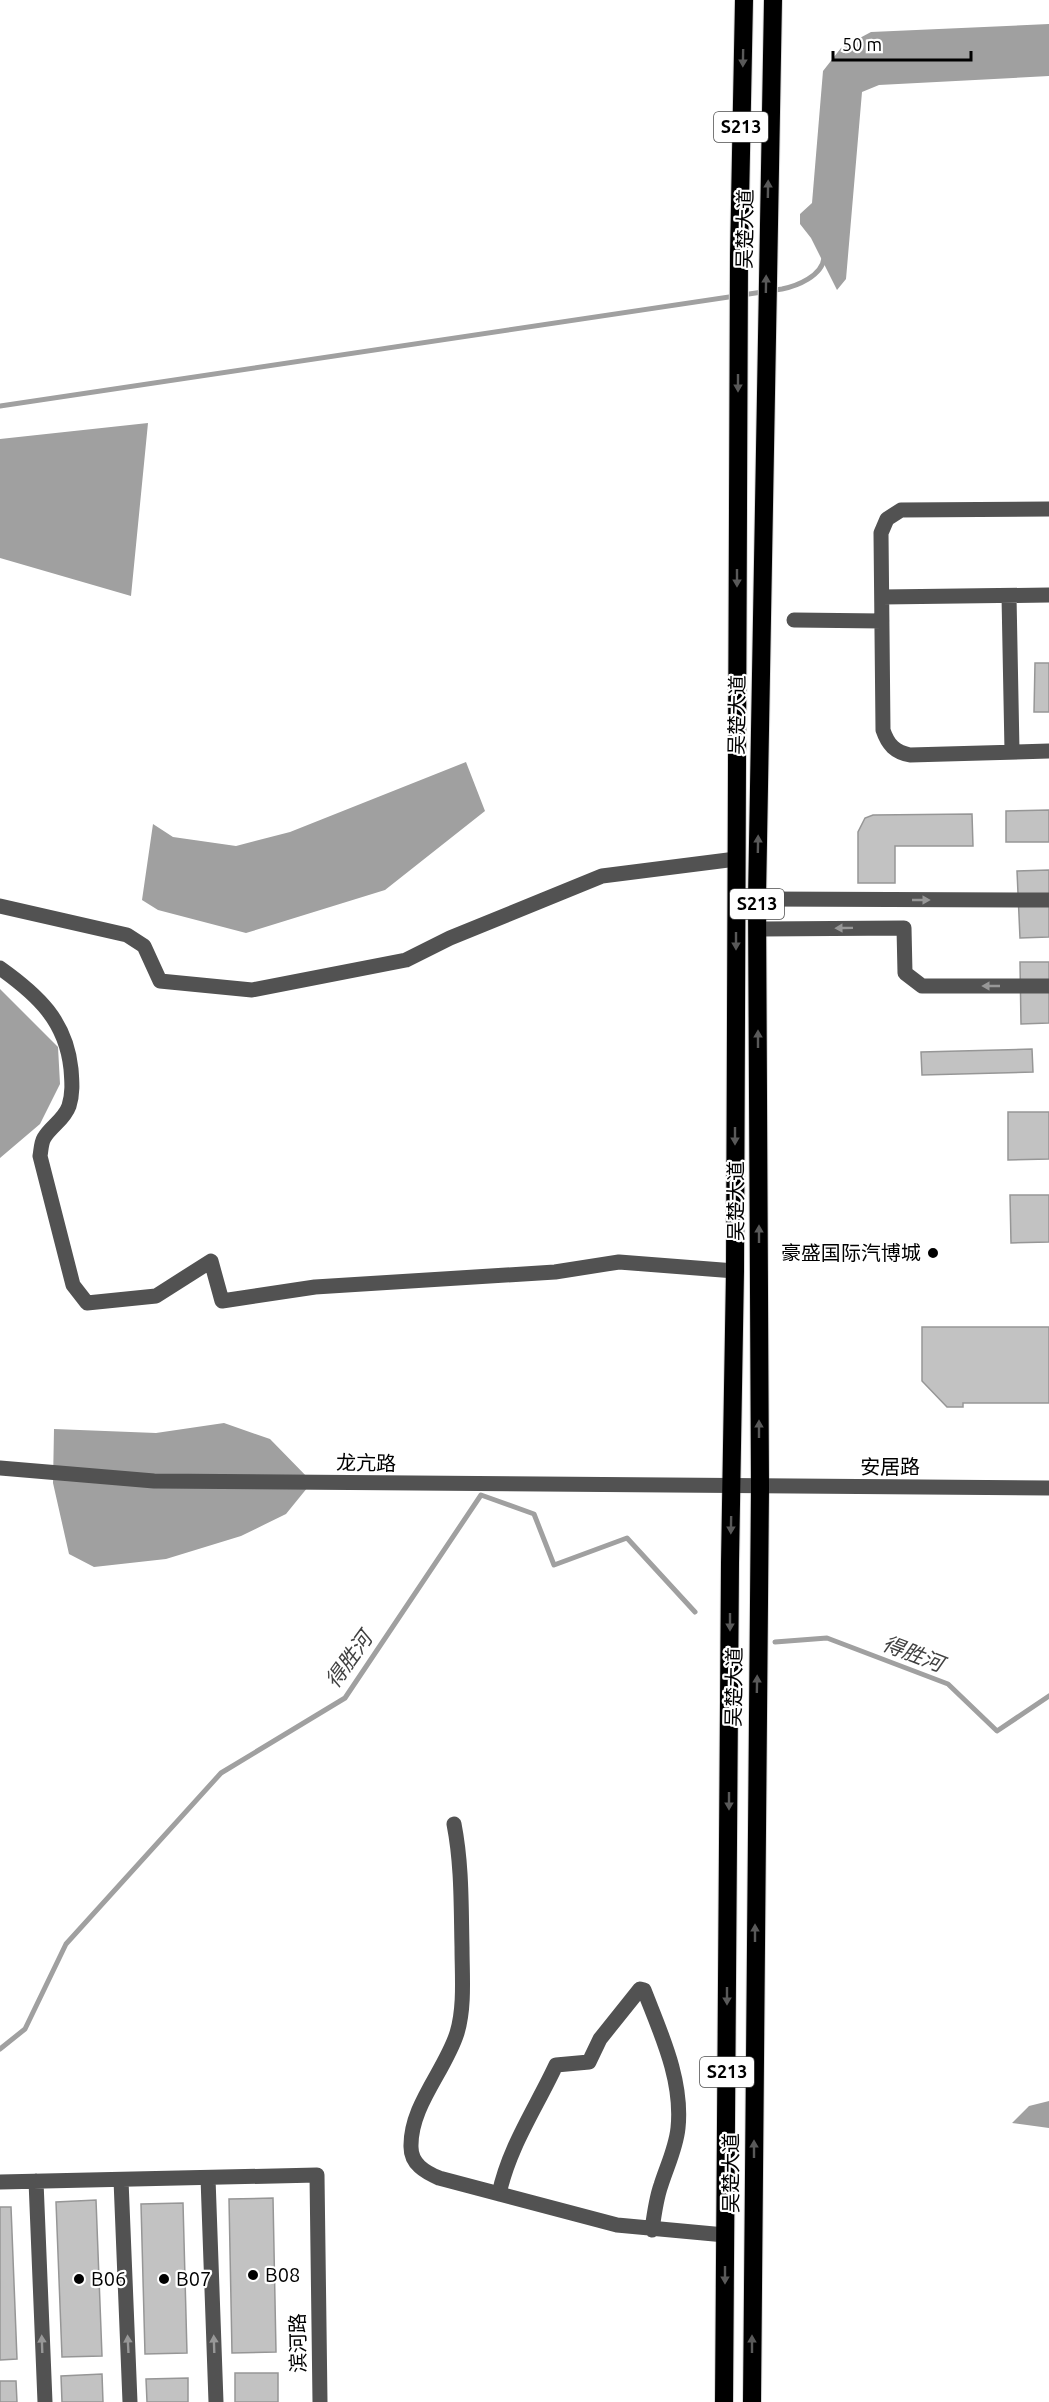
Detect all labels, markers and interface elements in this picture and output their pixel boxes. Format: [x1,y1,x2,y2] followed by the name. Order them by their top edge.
[833,24,971,62] scale bar
[842,34,882,54] text: 50 m
[738,49,747,68] one-way arrow
[714,112,768,142] road number: S213
[763,180,773,199] one-way arrow
[732,189,757,269] street label: 吴楚大道
[761,274,771,293] one-way arrow
[733,373,743,392] one-way arrow
[732,568,742,587] one-way arrow
[724,675,749,755] street label: 吴楚大道
[753,835,763,854] one-way arrow
[730,889,784,919] road number: S213
[911,895,930,905] one-way arrow
[834,923,853,933] one-way arrow
[731,931,741,950] one-way arrow
[981,981,1000,991] one-way arrow
[753,1030,763,1049] one-way arrow
[730,1126,740,1145] one-way arrow
[724,1161,747,1241] street label: 吴楚大道
[754,1225,764,1244] one-way arrow
[781,1241,921,1264] place label: 豪盛国际汽博城
[926,1246,940,1260] marker: 豪盛国际汽博城
[754,1420,764,1439] one-way arrow
[336,1450,396,1475] street label: 龙亢路
[860,1455,920,1478] street label: 安居路
[726,1516,735,1535] one-way arrow
[725,1612,735,1631] one-way arrow
[320,1624,379,1692] water label: 得胜河
[880,1631,951,1677] water label: 得胜河
[721,1647,746,1727] street label: 吴楚大道
[752,1674,762,1693] one-way arrow
[724,1791,734,1810] one-way arrow
[750,1923,760,1942] one-way arrow
[722,1986,732,2005] one-way arrow
[700,2057,754,2087] road number: S213
[719,2133,742,2213] street label: 吴楚大道
[749,2139,759,2158] one-way arrow
[265,2263,300,2286] place label: B08
[720,2265,730,2284] one-way arrow
[91,2267,126,2290] place label: B06
[176,2267,211,2290] place label: B07
[246,2268,260,2282] marker: B08
[72,2272,86,2286] marker: B06
[157,2272,171,2286] marker: B07
[285,2313,310,2373] street label: 滨河路
[38,2334,47,2353] one-way arrow
[123,2334,132,2353] one-way arrow
[209,2334,218,2353] one-way arrow
[747,2334,757,2353] one-way arrow

